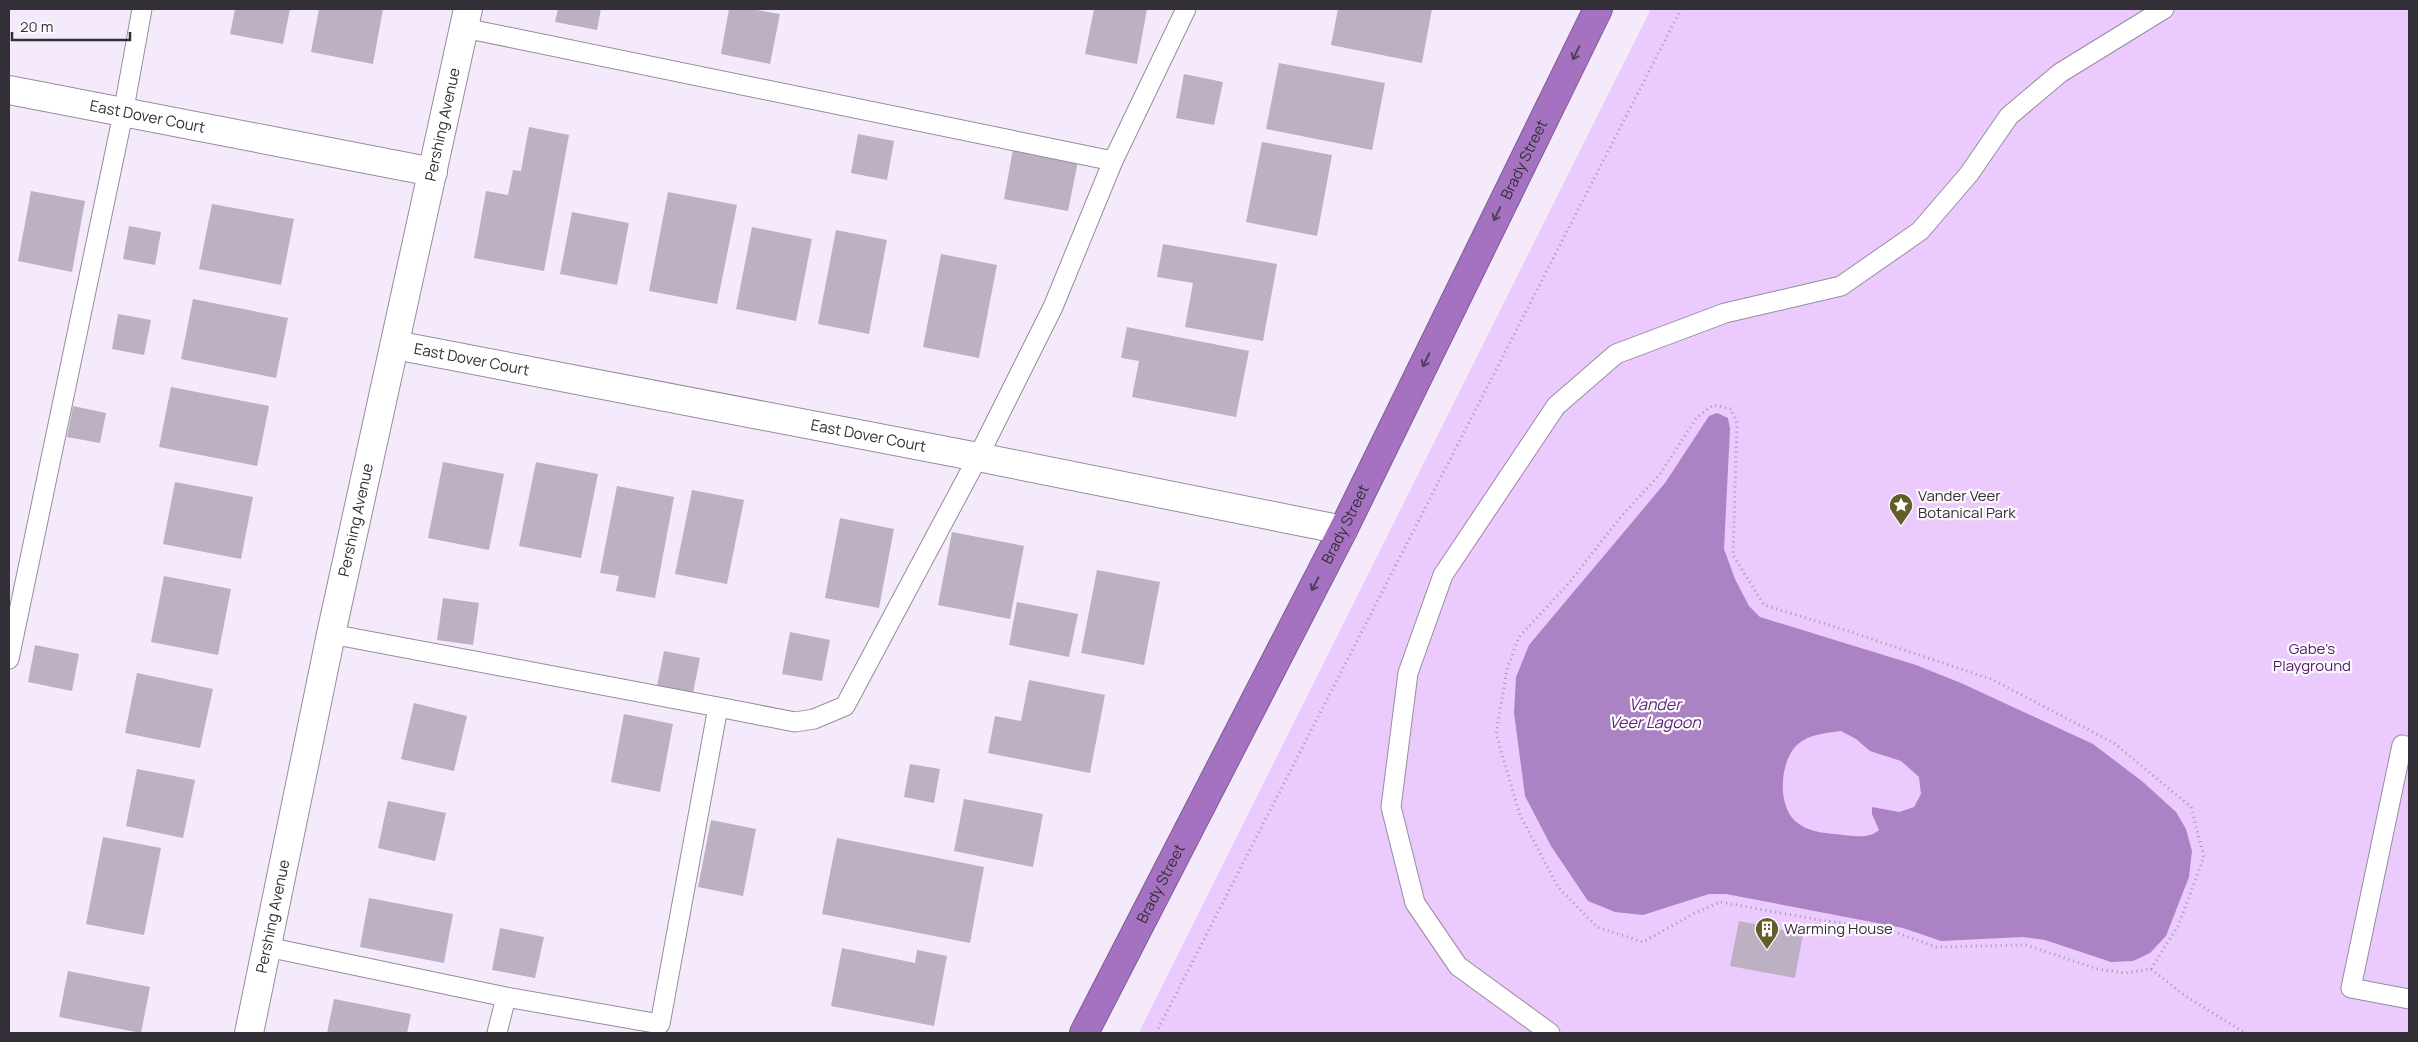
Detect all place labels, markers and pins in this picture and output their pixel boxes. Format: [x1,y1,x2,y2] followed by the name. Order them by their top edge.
[1918,485,2016,523] place label: Vander Veer Botanical Park
[1888,492,1914,526] place icon: Vander Veer Botanical Park
[1754,916,1780,950] building icon: Warming House
[1784,918,1893,939] place label: Warming House

